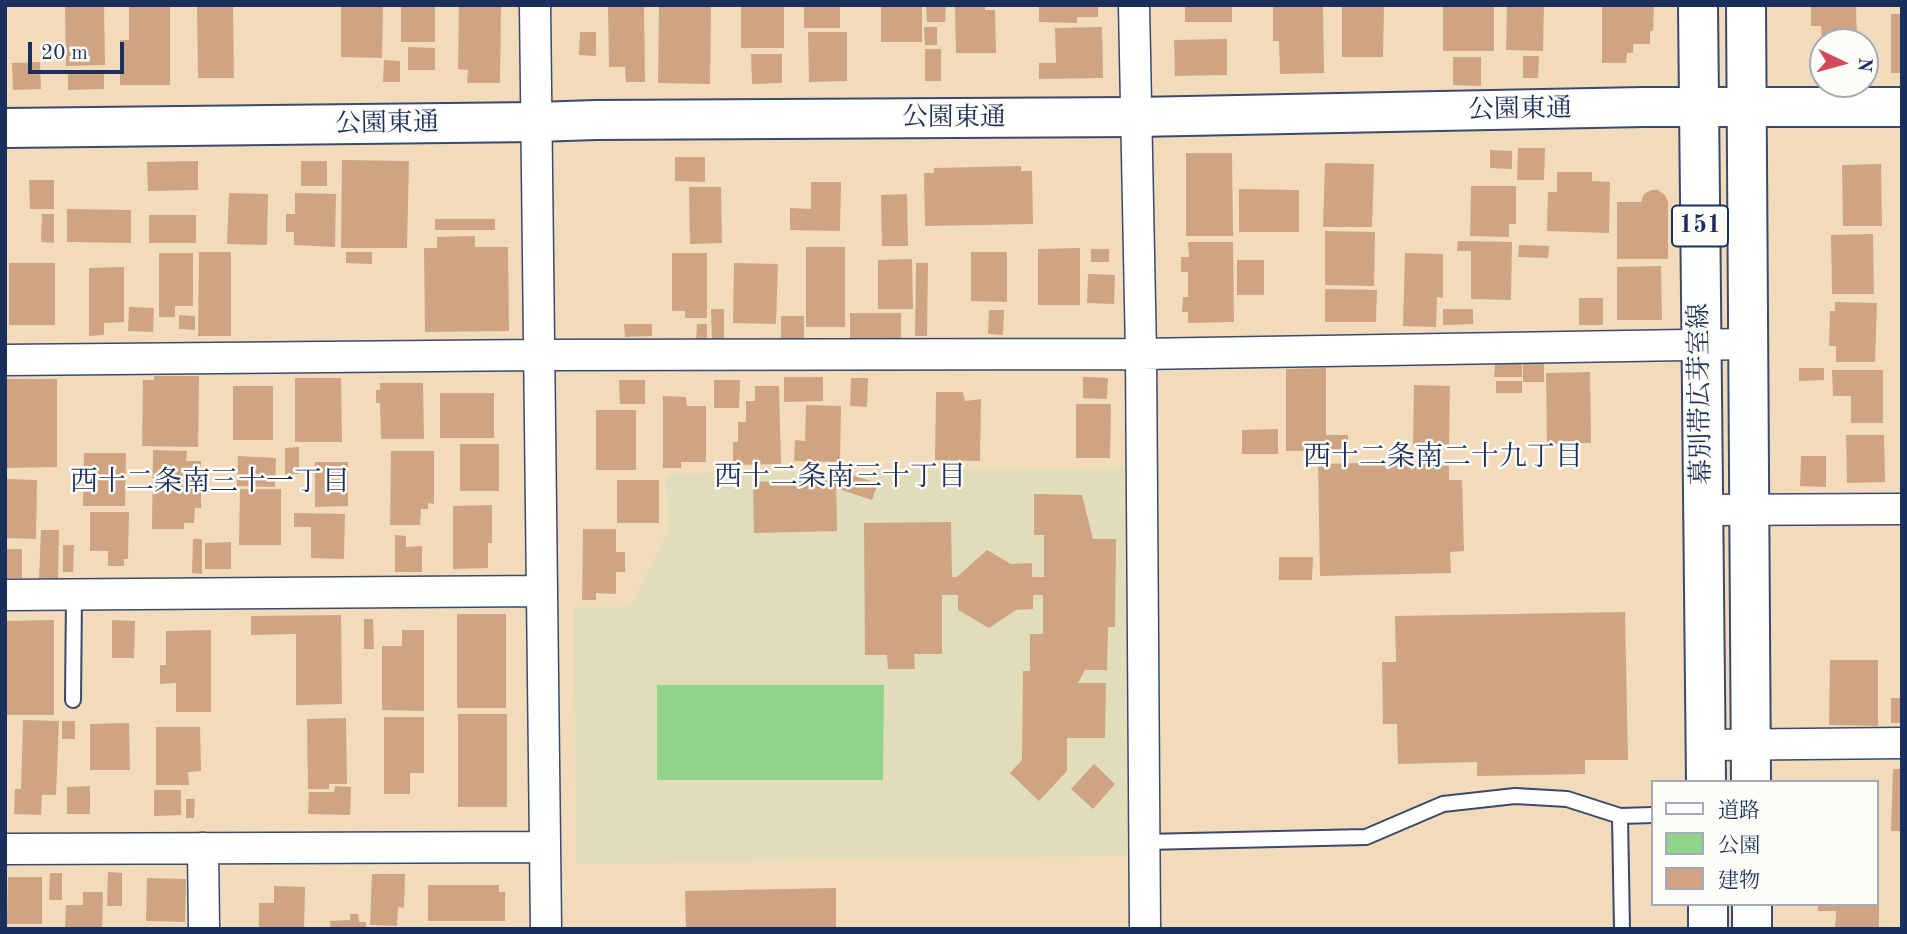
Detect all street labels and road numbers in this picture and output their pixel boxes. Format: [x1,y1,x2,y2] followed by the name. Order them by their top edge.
[1468,93,1572,127] street label: 公園東通
[902,102,1006,134] street label: 公園東通
[335,107,439,141] street label: 公園東通
[1672,206,1728,246] road number: 151
[1684,303,1718,485] street label: 幕別帯広芽室線

